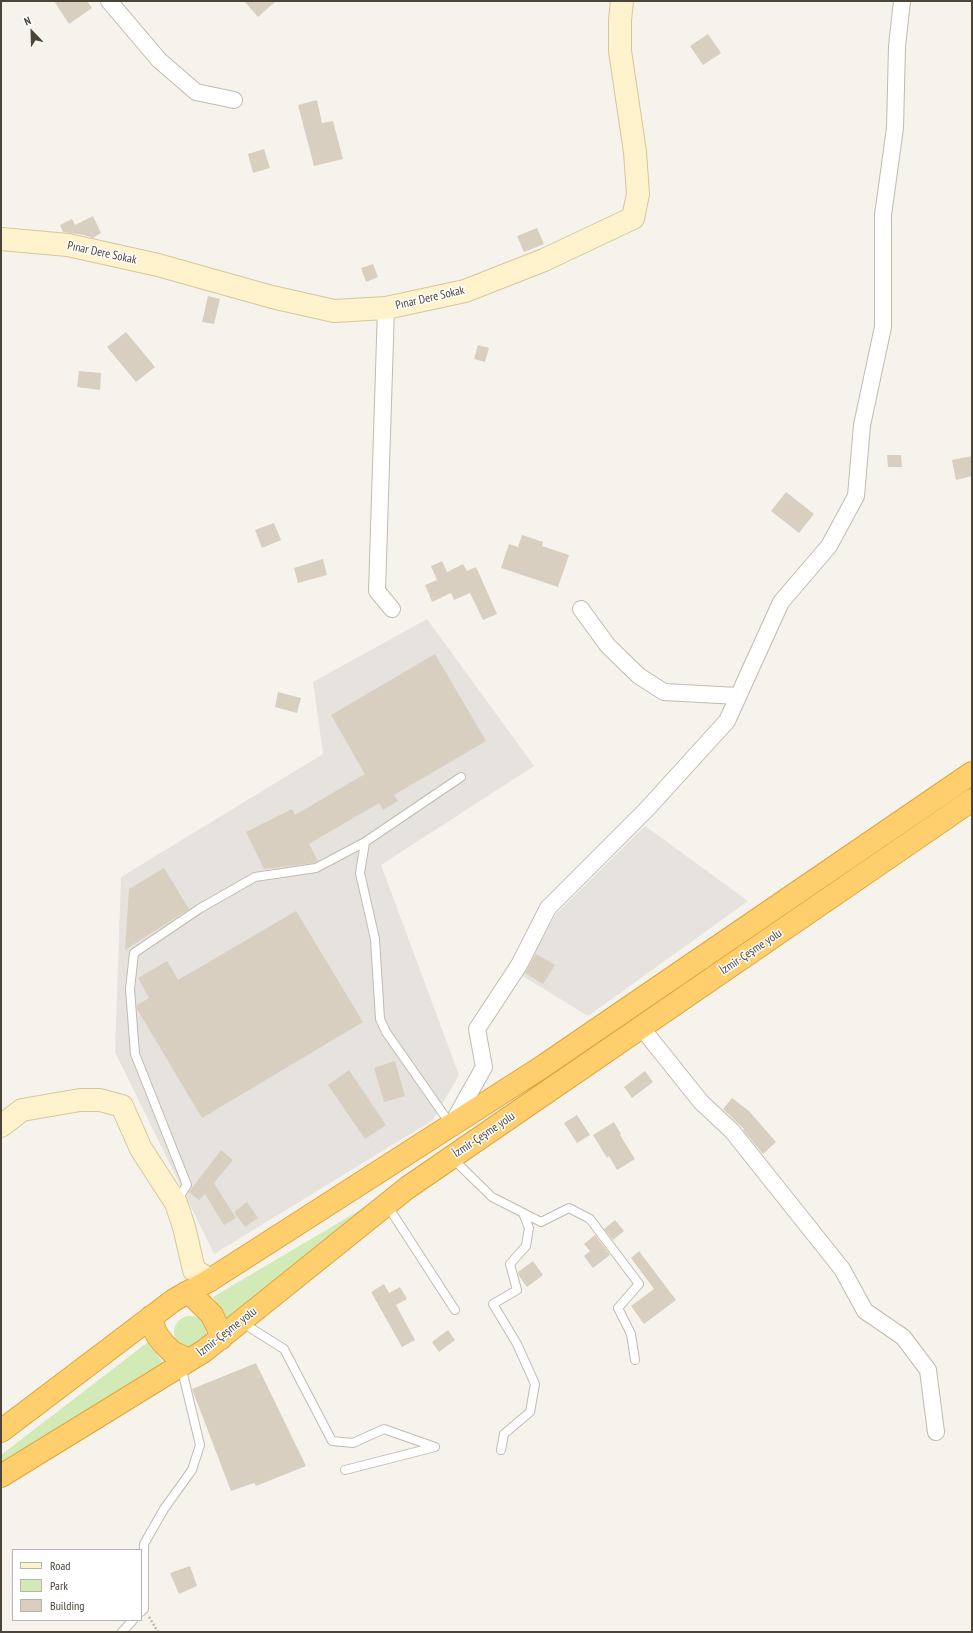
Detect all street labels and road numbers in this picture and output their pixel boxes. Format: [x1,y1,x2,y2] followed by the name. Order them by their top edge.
[66,239,138,267] street label: Pınar Dere Sokak
[394,283,466,313] street label: Pınar Dere Sokak
[717,926,785,978] street label: İzmir-Çeşme yolu
[450,1109,518,1161] street label: İzmir-Çeşme yolu
[194,1304,260,1360] street label: İzmir-Çeşme yolu

